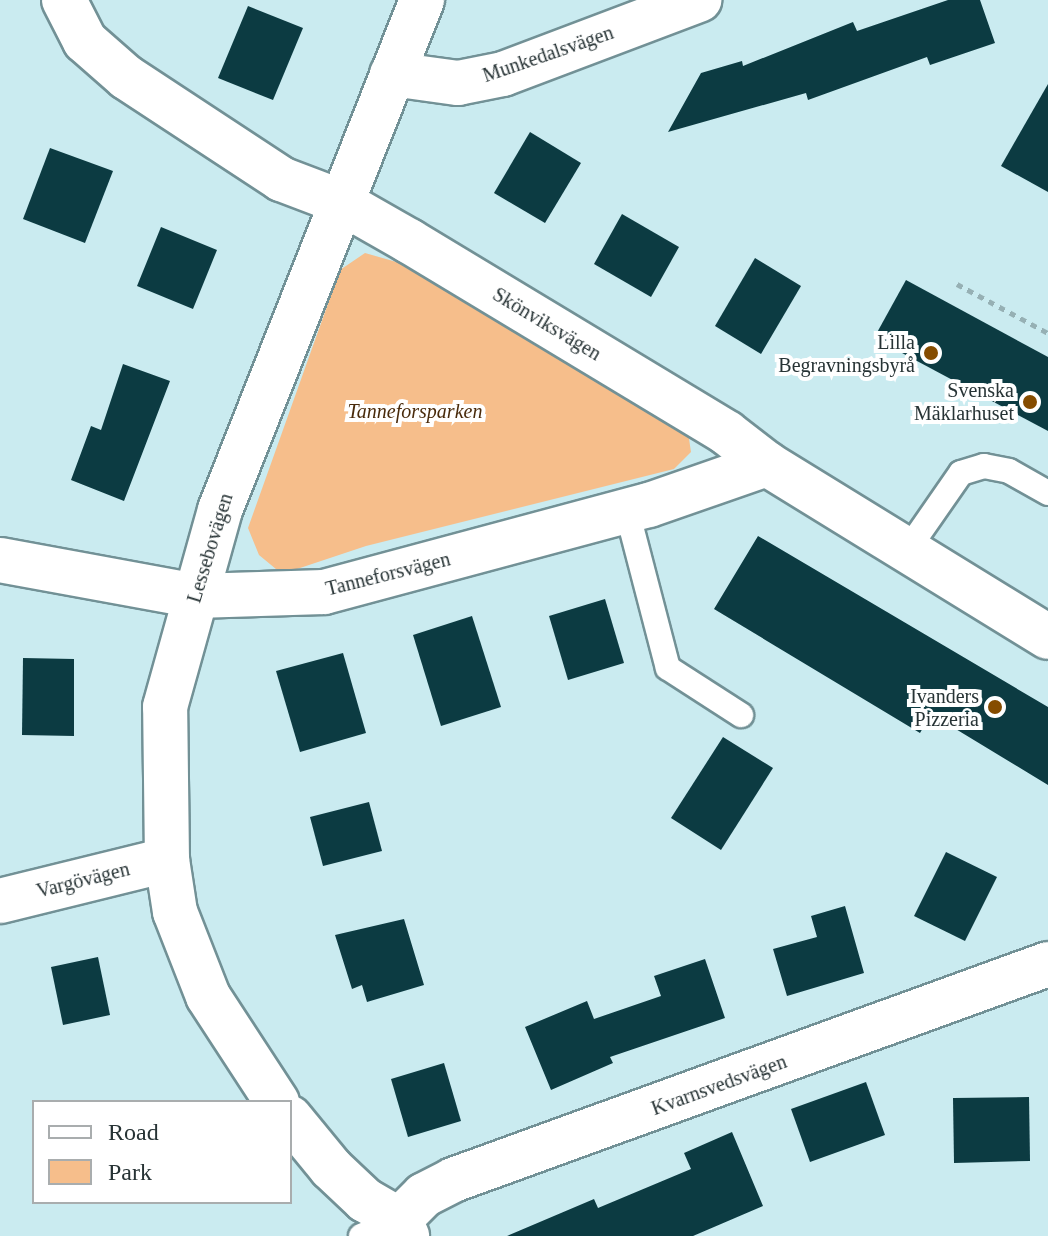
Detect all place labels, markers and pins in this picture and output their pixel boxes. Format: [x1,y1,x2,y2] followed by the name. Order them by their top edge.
[778,330,915,377] place label: Lilla Begravningsbyrå
[922,344,940,362] marker: Lilla Begravningsbyrå
[914,378,1014,425] place label: Svenska Mäklarhuset
[1021,393,1039,411] marker: Svenska Mäklarhuset
[910,684,979,731] place label: Ivanders Pizzeria
[986,698,1004,716] marker: Ivanders Pizzeria

